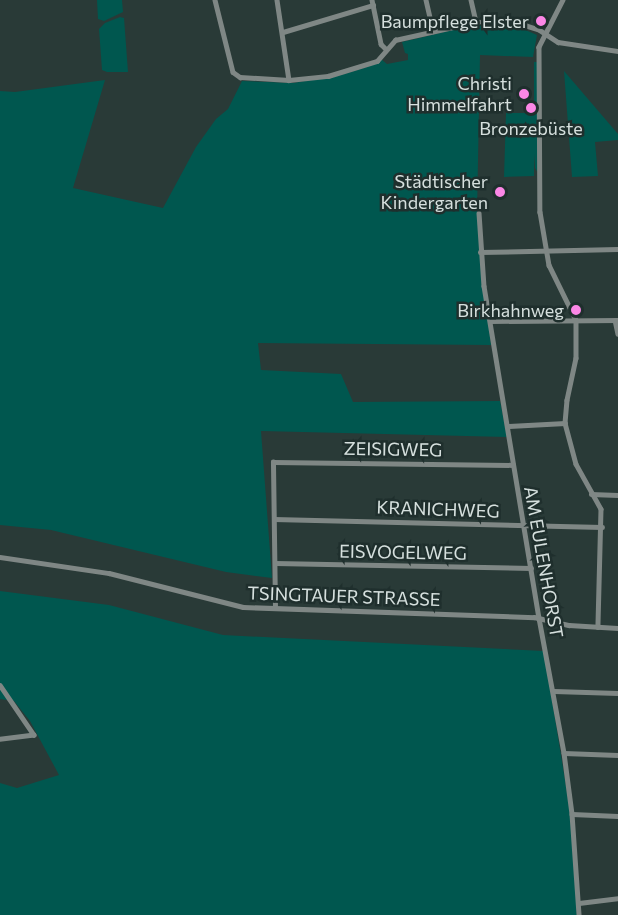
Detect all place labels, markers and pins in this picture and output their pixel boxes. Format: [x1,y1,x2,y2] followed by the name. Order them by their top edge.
[381,10,529,32] place label: Baumpflege Elster
[534,14,548,28] marker: Baumpflege Elster
[407,73,512,116] place label: Christi Himmelfahrt
[517,87,531,101] marker: Christi Himmelfahrt
[524,101,538,115] marker: Bronzebüste
[479,117,583,139] place label: Bronzebüste
[381,171,488,213] place label: Städtischer Kindergarten
[493,185,507,199] marker: Städtischer Kindergarten
[457,299,564,321] place label: Birkhahnweg
[569,303,583,317] marker: Birkhahnweg

